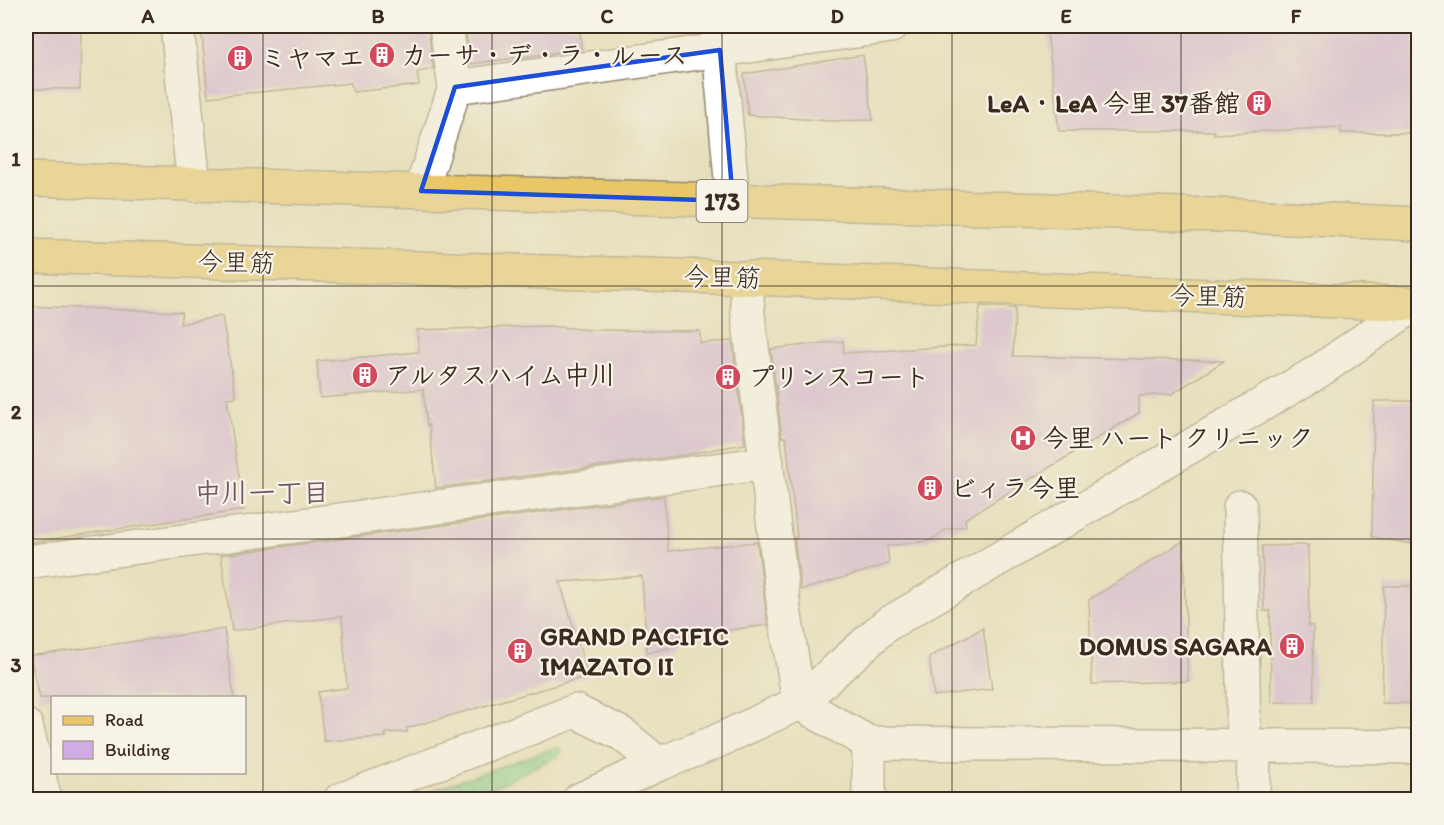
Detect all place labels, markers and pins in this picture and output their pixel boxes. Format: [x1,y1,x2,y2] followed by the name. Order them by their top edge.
[401,39,688,71] place label: カーサ・デ・ラ・ルース
[367,40,397,70] building icon: カーサ・デ・ラ・ルース
[260,42,365,74] place label: ミヤマエ
[225,43,255,73] building icon: ミヤマエ
[987,87,1240,119] place label: LeA・LeA 今里 37番館
[1244,88,1274,118] building icon: LeA・LeA 今里 37番館
[385,359,616,391] place label: アルタスハイム中川
[350,360,380,390] building icon: アルタスハイム中川
[748,361,930,393] place label: プリンスコート
[713,362,743,392] building icon: プリンスコート
[1042,422,1314,454] place label: 今里 ハート クリニック
[1008,423,1038,453] hospital icon: 今里 ハート クリニック
[950,472,1080,504] place label: ビィラ今里
[915,473,945,503] building icon: ビィラ今里
[540,620,729,682] place label: GRAND PACIFIC IMAZATO II
[1079,630,1272,662] place label: DOMUS SAGARA
[1277,631,1307,661] building icon: DOMUS SAGARA
[505,636,535,666] building icon: GRAND PACIFIC IMAZATO II

